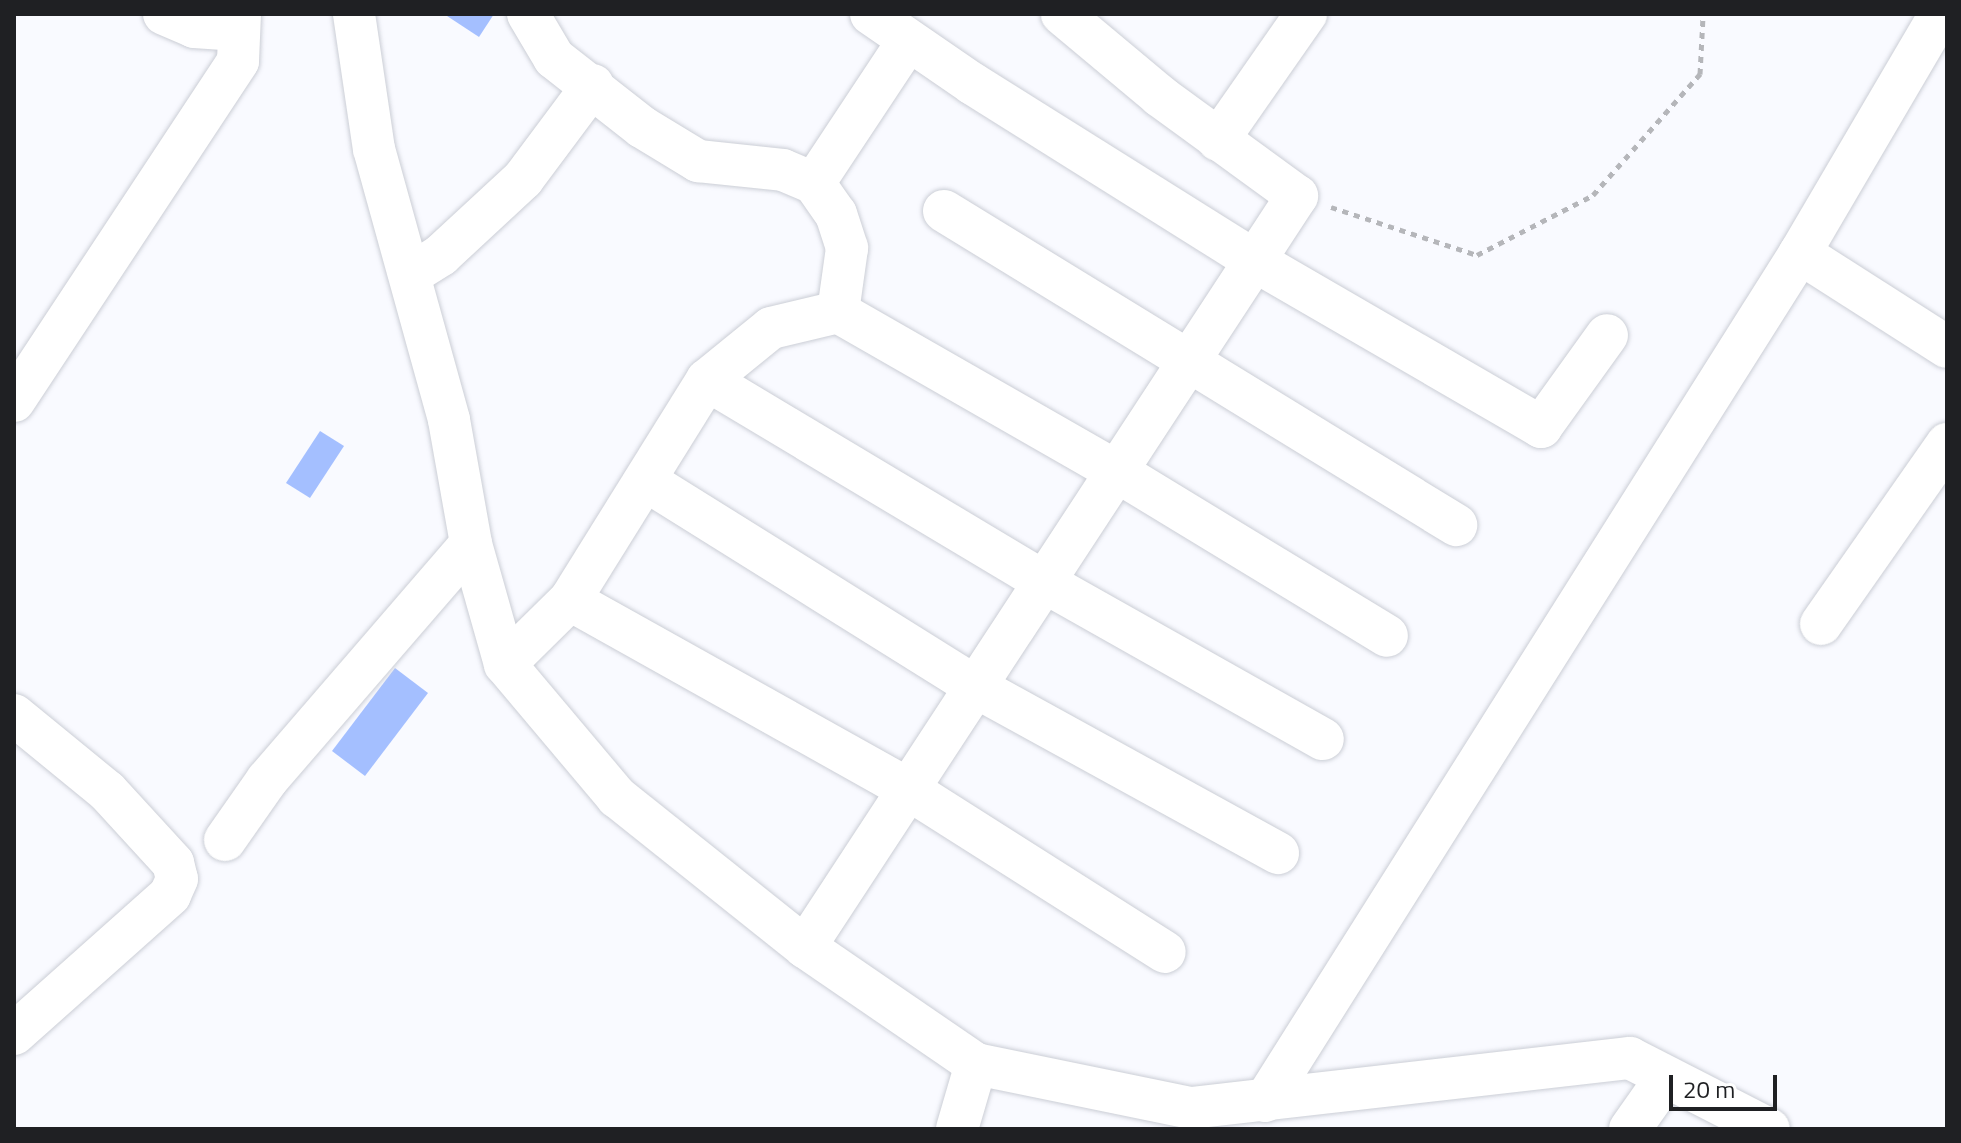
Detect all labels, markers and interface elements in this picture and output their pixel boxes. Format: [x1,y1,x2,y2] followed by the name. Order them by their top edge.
[1673,1059,1781,1109] scale bar
[1683,1071,1735,1107] text: 20 m

